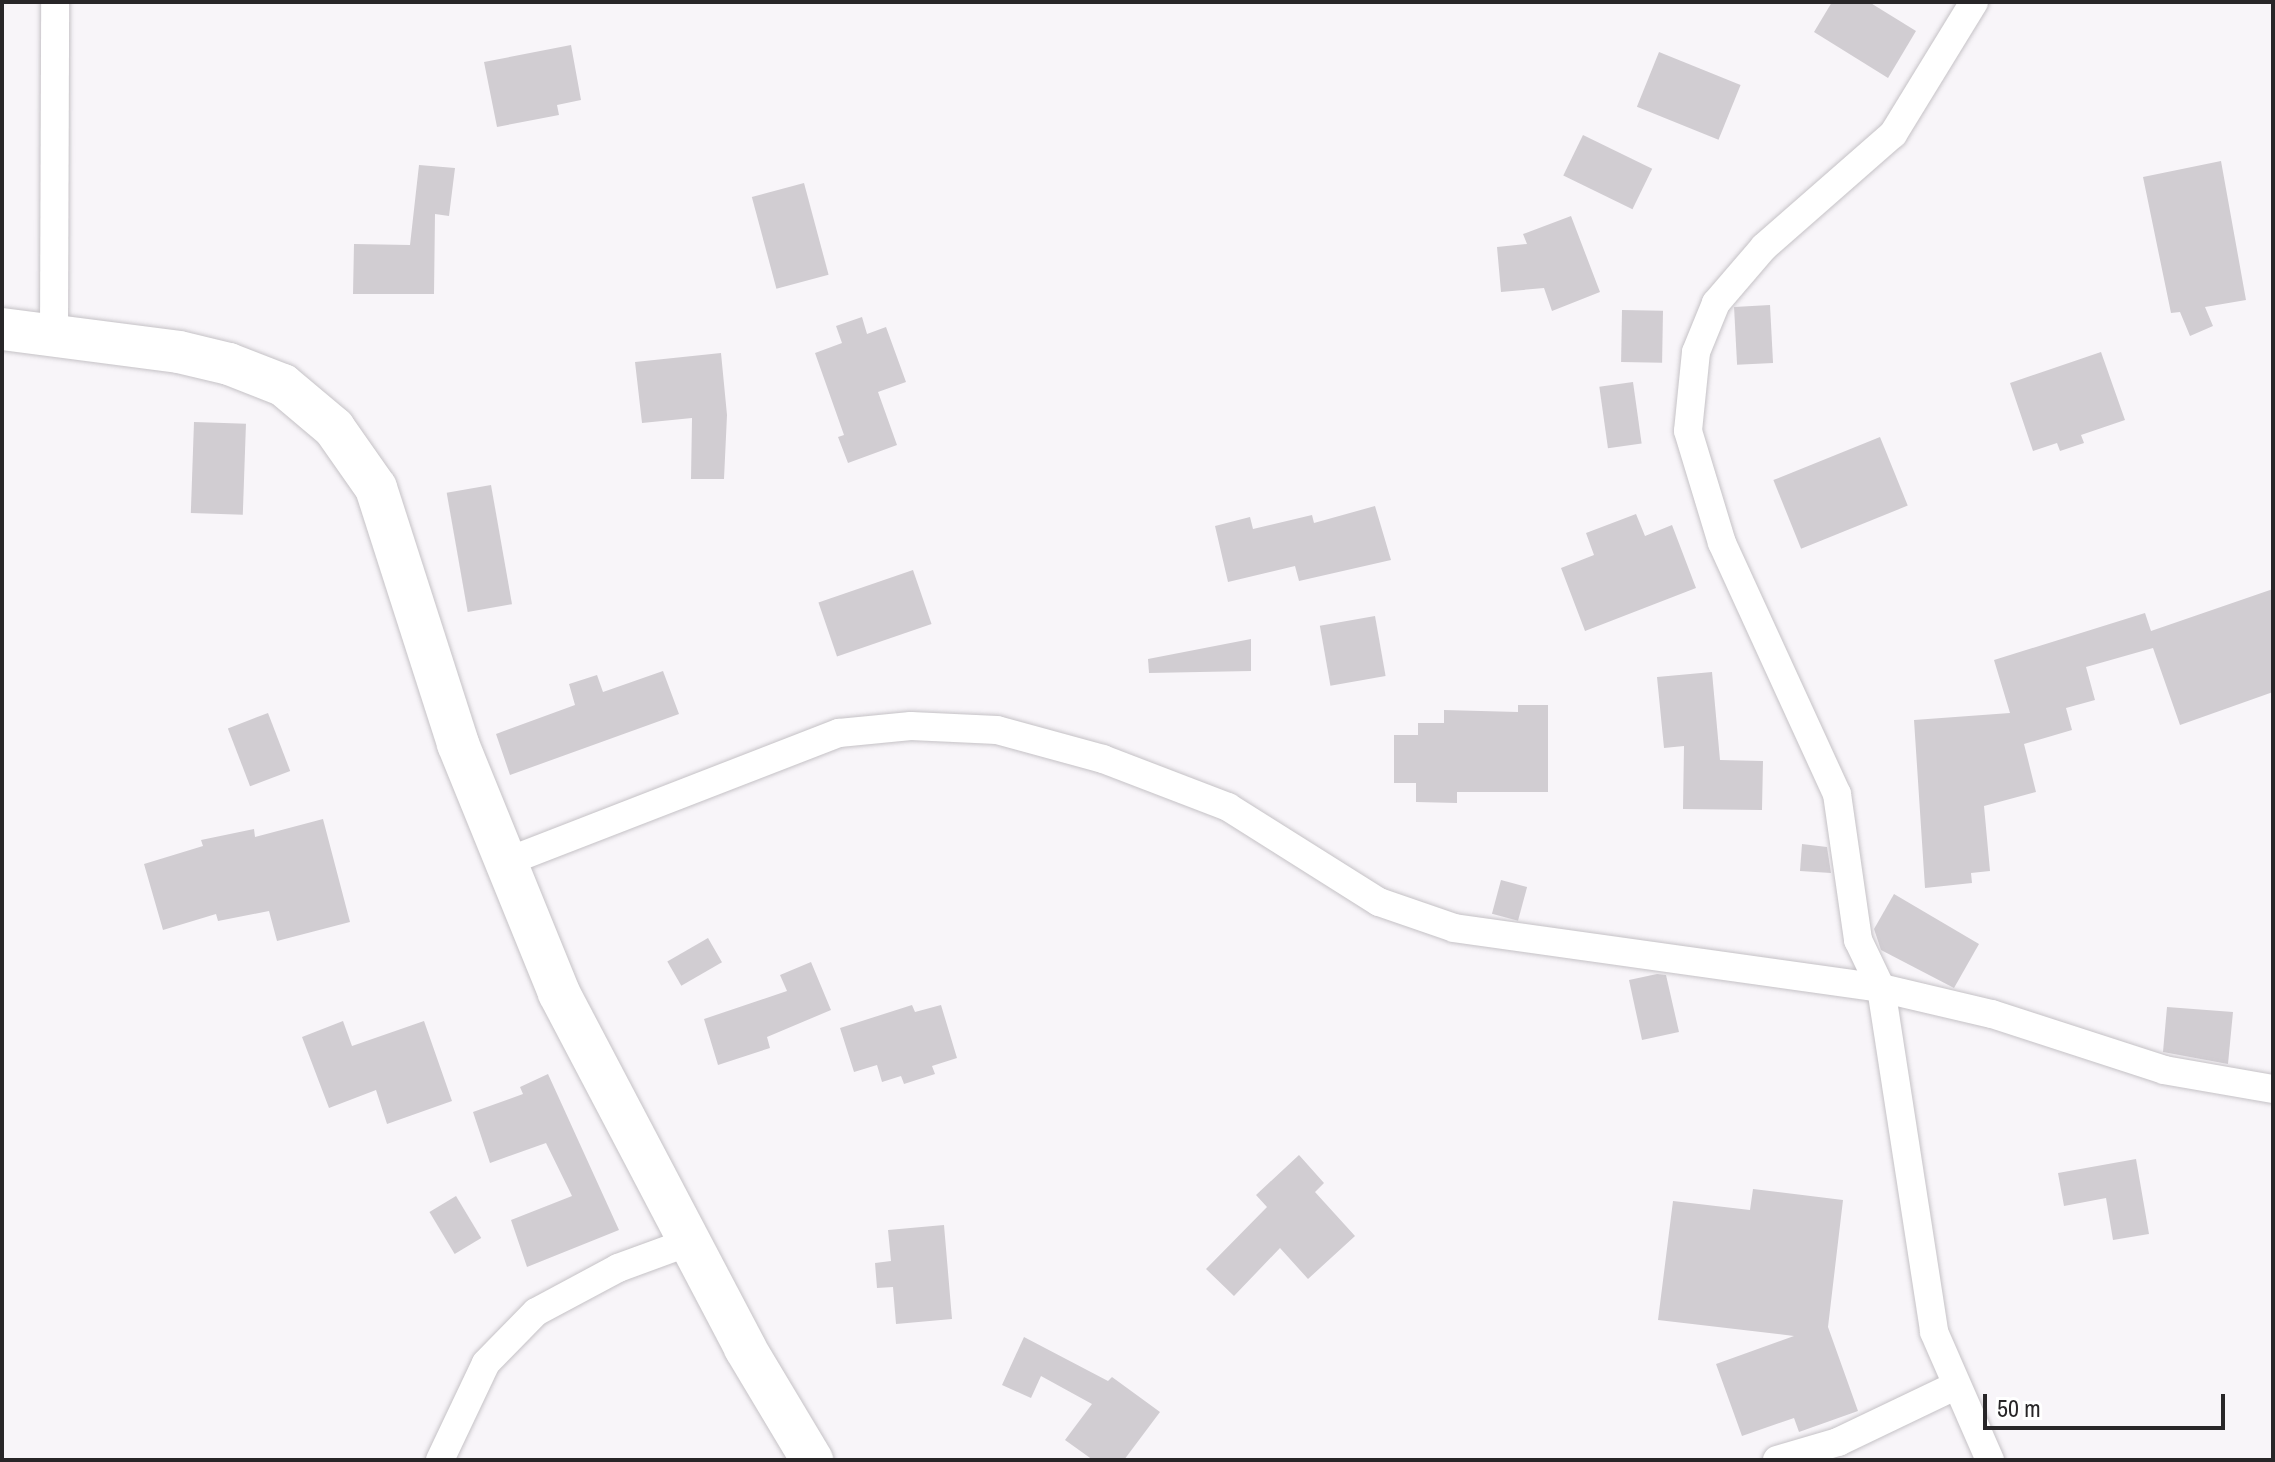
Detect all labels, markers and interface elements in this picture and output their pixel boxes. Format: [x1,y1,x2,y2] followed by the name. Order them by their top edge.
[1987,1378,2229,1428] scale bar
[1997,1392,2041,1424] text: 50 m

